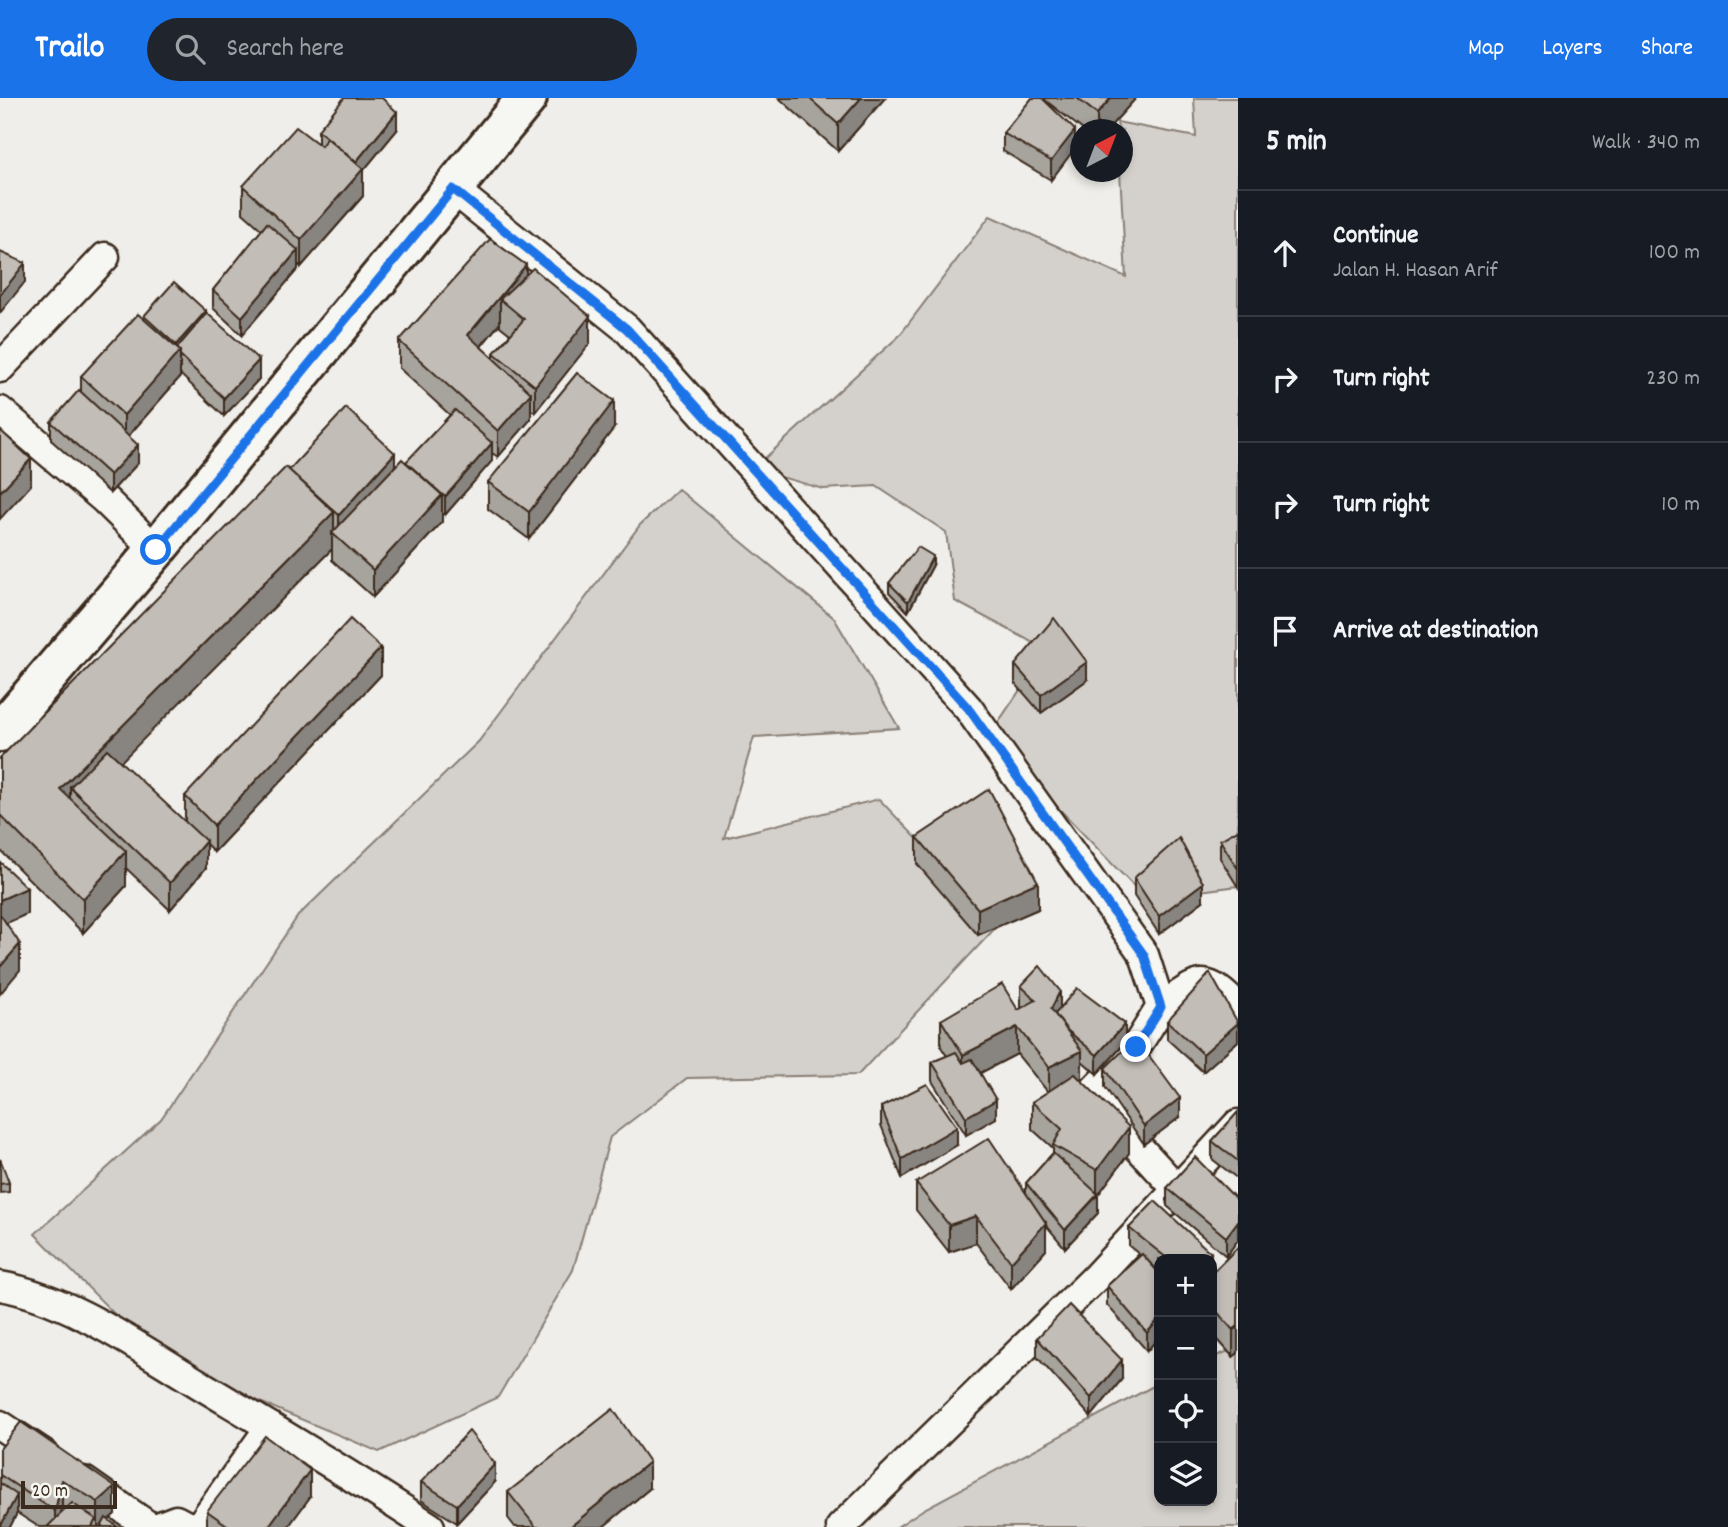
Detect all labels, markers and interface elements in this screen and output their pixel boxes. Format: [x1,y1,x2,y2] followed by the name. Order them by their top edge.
[147,18,637,81] search box
[35,26,105,73] text: Trailo
[171,30,209,68] icon: search
[227,31,344,68] text: Search here
[1468,32,1504,66] text: Map
[1542,32,1603,66] text: Layers
[1641,32,1693,66] text: Share
[1070,119,1133,182] north arrow
[1266,122,1327,165] text: 5 min
[1592,127,1700,160] text: Walk · 340 m
[1333,218,1418,255] text: Continue
[1266,234,1304,272] icon: ahead
[1649,237,1700,270] text: 100 m
[1333,255,1498,288] text: Jalan H. Hasan Arif
[1266,360,1304,398] icon: right
[1333,361,1430,398] text: Turn right
[1646,363,1700,396] text: 230 m
[1266,486,1304,524] icon: right
[1333,487,1430,524] text: Turn right
[1661,489,1700,522] text: 10 m
[140,534,171,565] route start
[1266,612,1304,650] icon: arrive
[1333,613,1538,650] text: Arrive at destination
[1120,1031,1151,1062] route end
[1154,1254,1217,1506] map controls
[1154,1254,1217,1317] button: +
[1154,1317,1217,1380] button: −
[1154,1380,1217,1443] button: locate
[1154,1443,1217,1506] button: layers
[21,1478,117,1510] scale bar
[32,1479,68,1506] text: 20 m

